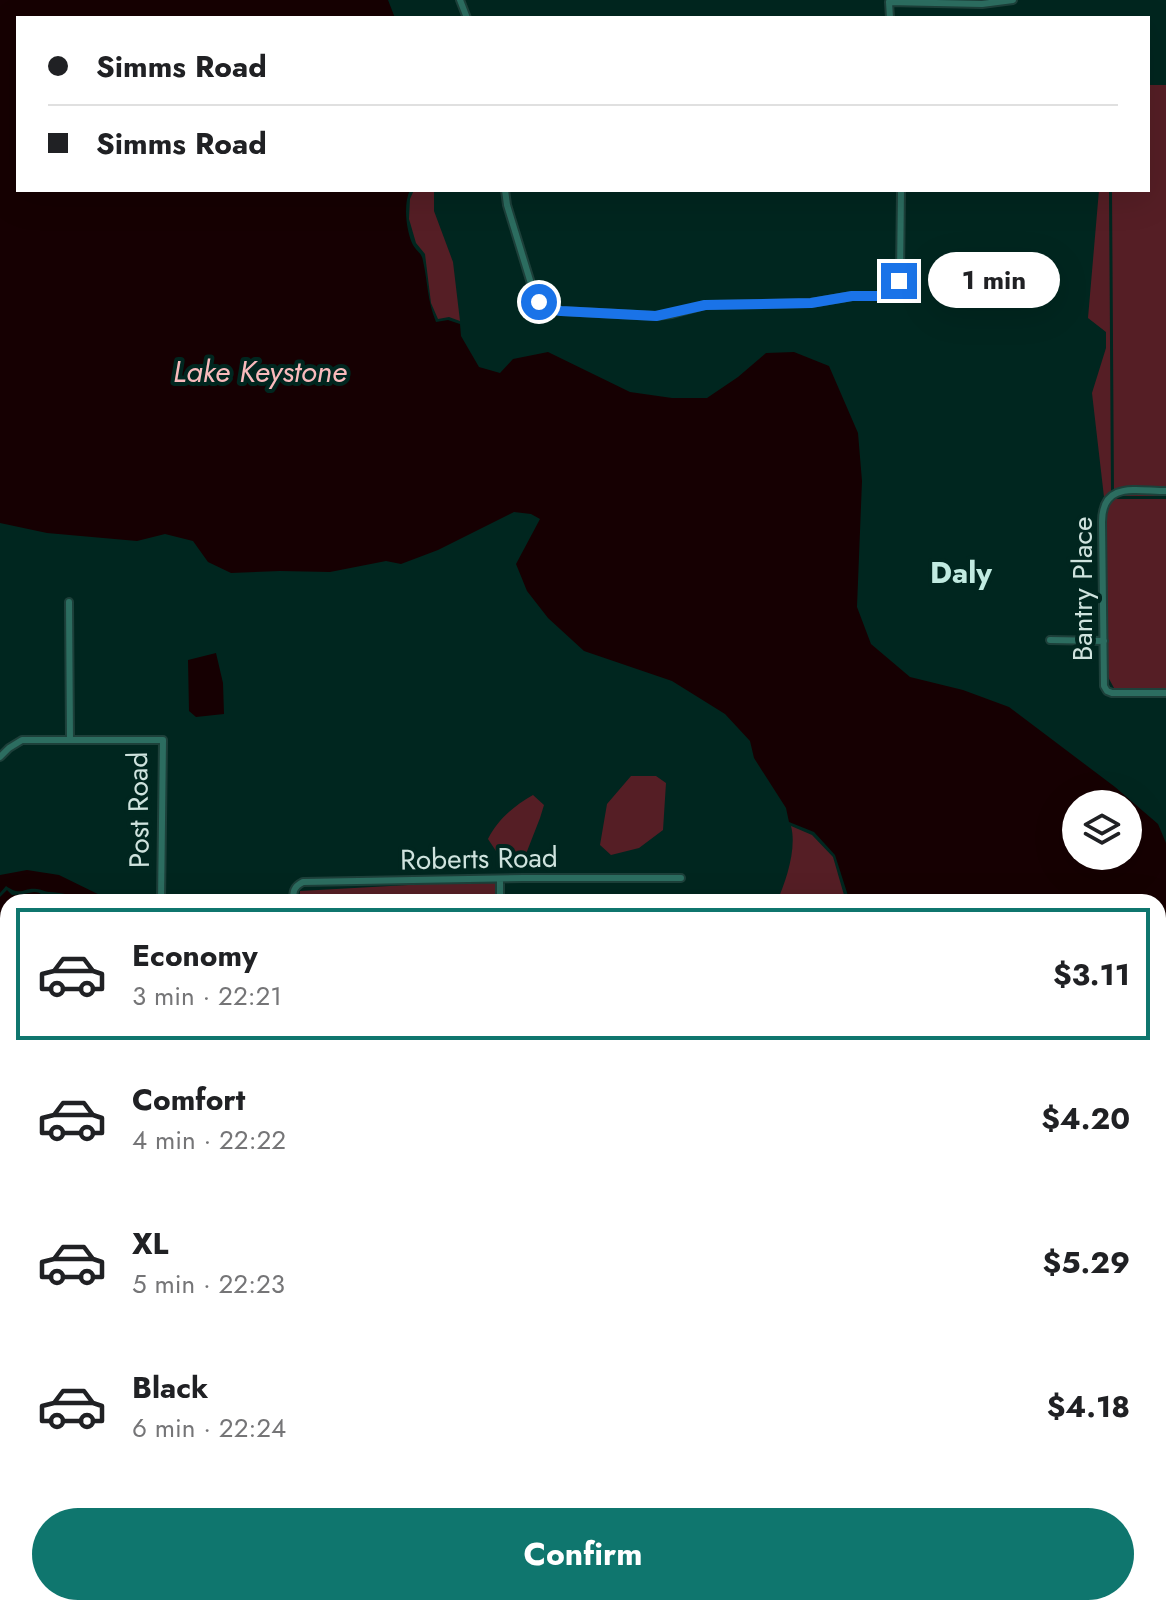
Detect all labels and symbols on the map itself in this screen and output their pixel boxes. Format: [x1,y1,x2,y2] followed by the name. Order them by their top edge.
[927,253,1059,309] callout: 1 min
[881,263,917,299] route end
[521,284,557,320] route start
[173,350,347,393] water label: Lake Keystone
[1062,517,1103,661] street label: Bantry Place
[930,551,992,594] district label: Daly
[117,751,160,869] street label: Post Road
[400,837,558,880] street label: Roberts Road

